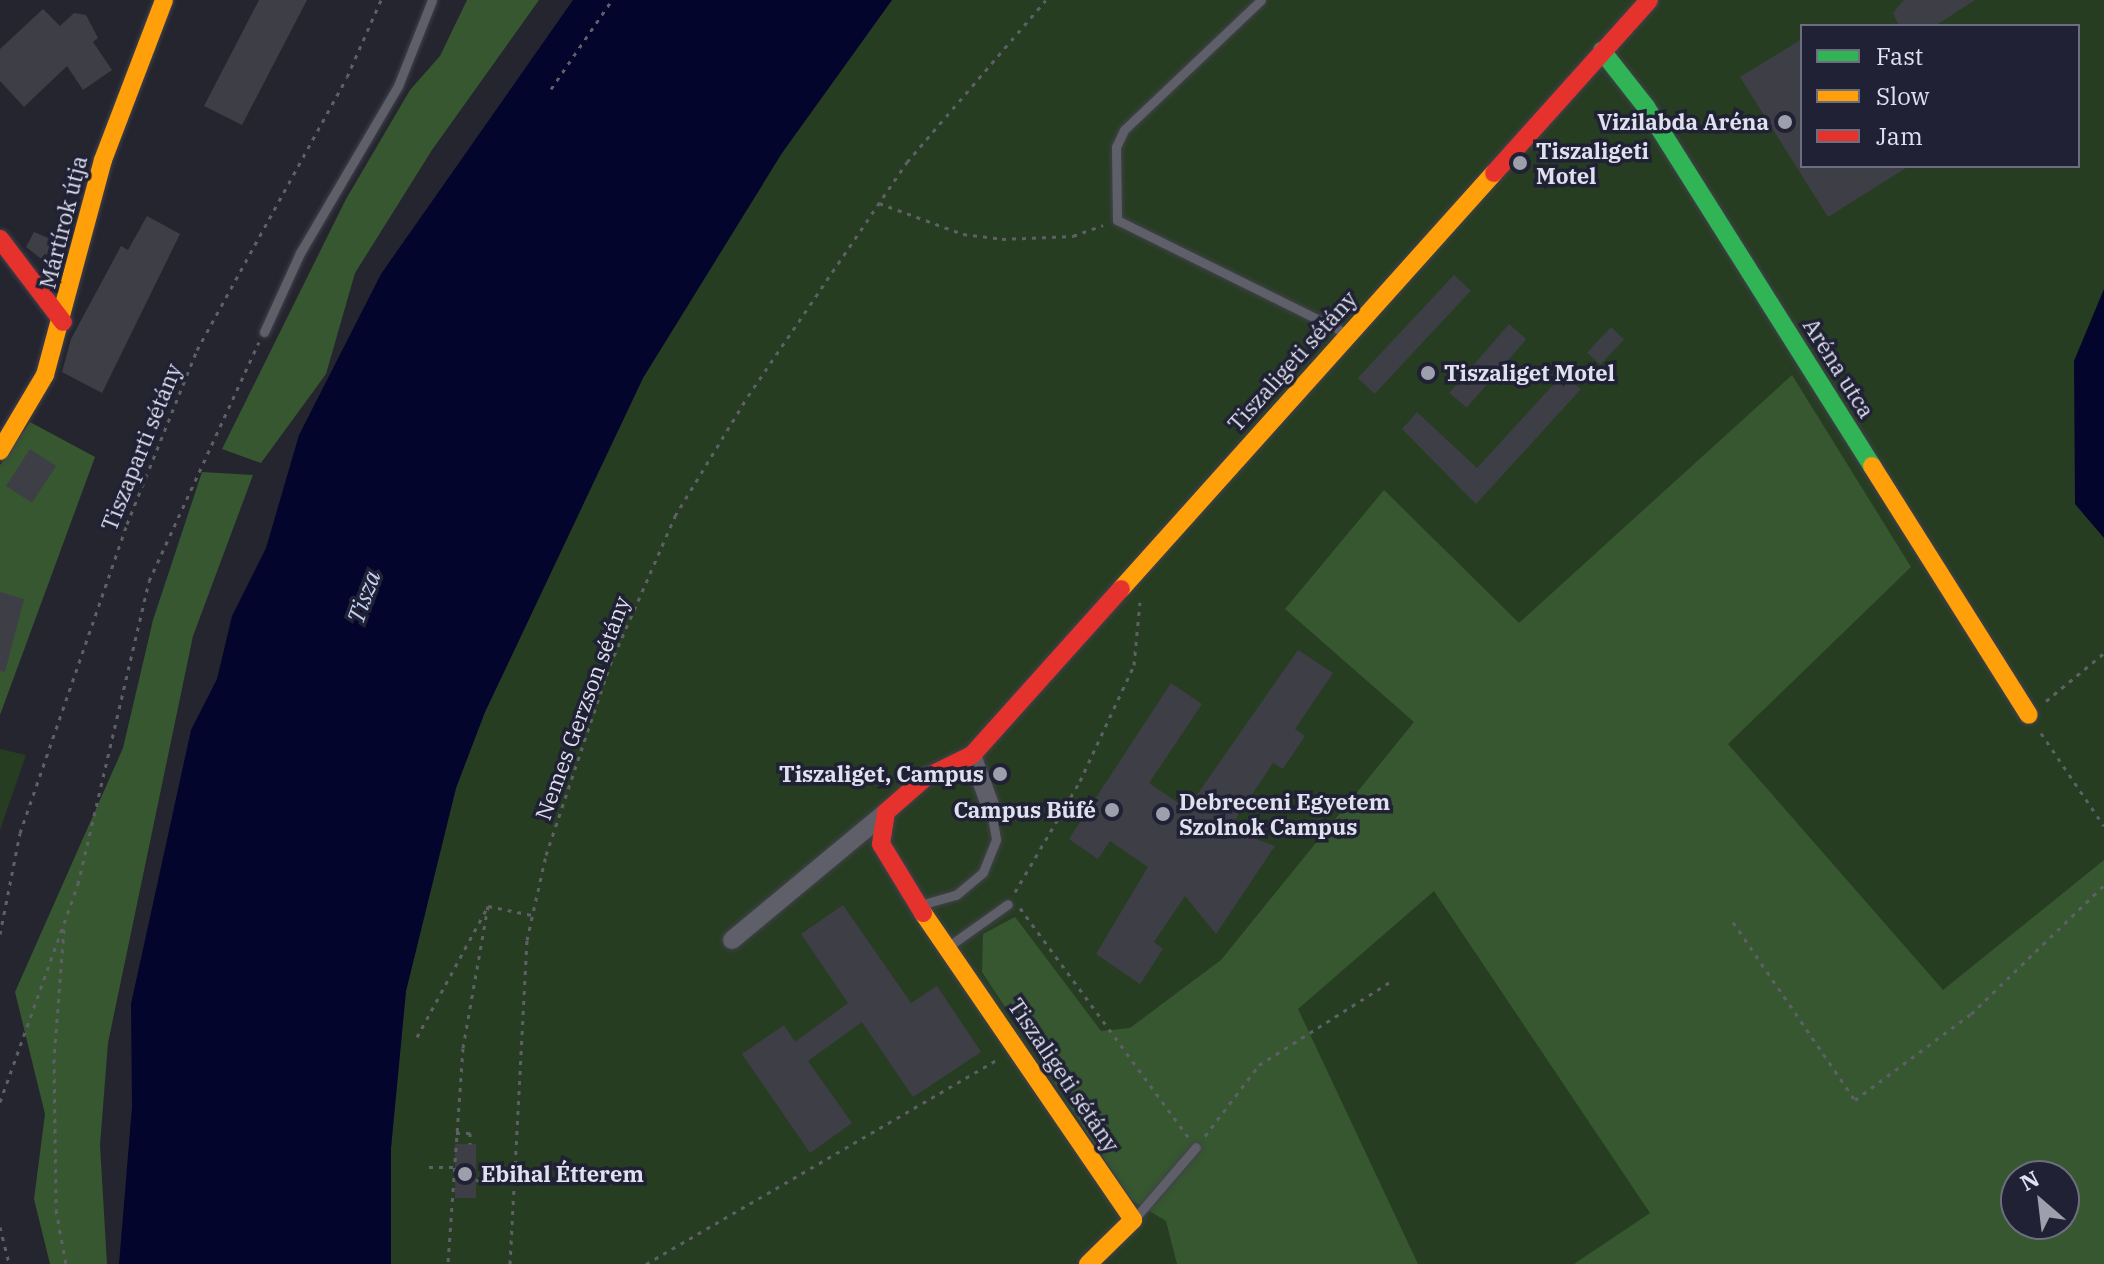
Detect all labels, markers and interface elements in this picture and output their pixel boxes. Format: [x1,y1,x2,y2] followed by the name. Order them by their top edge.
[1800,24,2080,168] legend
[1876,40,1923,72] text: Fast
[1876,80,1929,112] text: Slow
[1597,109,1769,135] place label: Vizilabda Aréna
[1776,113,1794,131] marker: Vizilabda Aréna
[1876,120,1923,152] text: Jam
[1536,137,1649,188] place label: Tiszaligeti Motel
[34,153,92,291] street label: Mártírok útja
[1511,154,1529,172] marker: Tiszaligeti Motel
[1222,285,1362,437] street label: Tiszaligeti sétány
[1798,313,1880,423] street label: Aréna utca
[95,360,187,534] street label: Tiszaparti sétány
[1444,360,1615,386] place label: Tiszaliget Motel
[1419,364,1437,382] marker: Tiszaliget Motel
[341,567,387,627] water label: Tisza
[529,593,635,823] street label: Nemes Gerzson sétány
[779,761,984,787] place label: Tiszaliget, Campus
[991,765,1009,783] marker: Tiszaliget, Campus
[1179,788,1390,840] place label: Debreceni Egyetem Szolnok Campus
[953,797,1096,823] place label: Campus Büfé
[1103,801,1121,819] marker: Campus Büfé
[1154,805,1172,823] marker: Debreceni Egyetem Szolnok Campus
[1003,993,1125,1157] street label: Tiszaligeti sétány
[2000,1160,2080,1240] north arrow
[481,1161,644,1187] place label: Ebihal Étterem
[2015,1163,2044,1197] text: N
[456,1165,474,1183] marker: Ebihal Étterem

